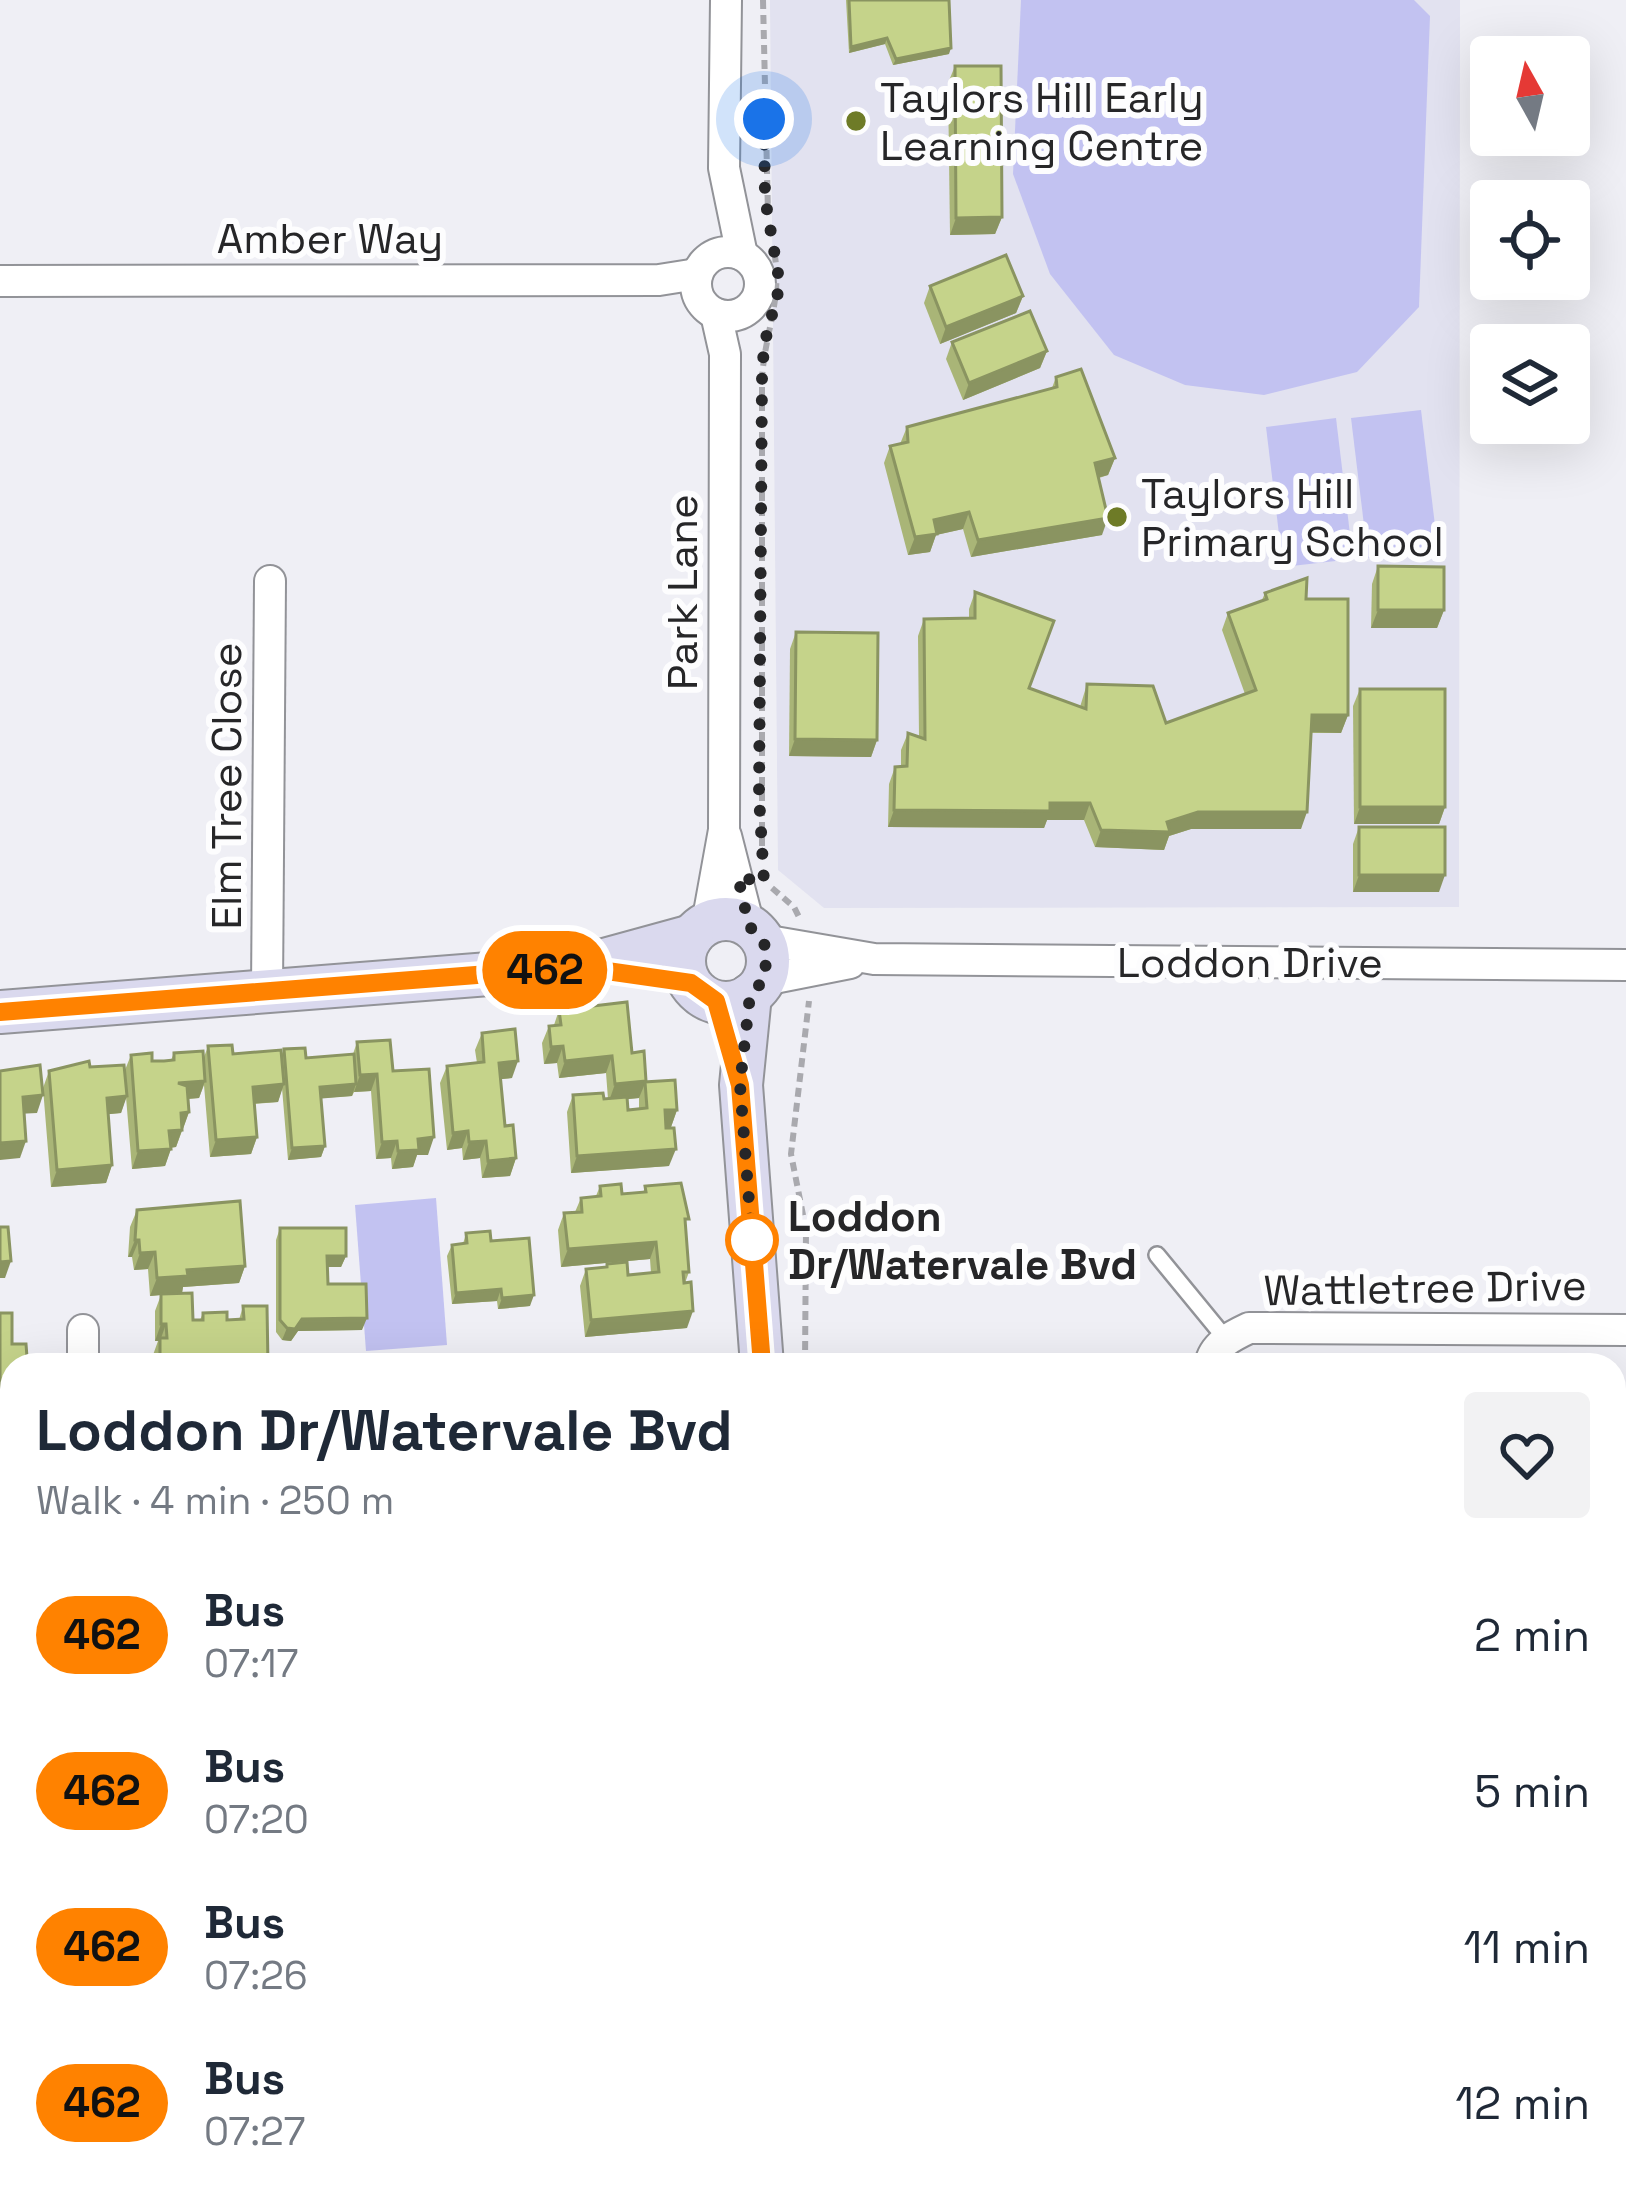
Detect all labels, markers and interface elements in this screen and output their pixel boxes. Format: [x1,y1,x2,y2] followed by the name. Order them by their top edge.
[1470,36,1590,156] north arrow
[1470,36,1590,444] map controls
[880,71,1204,172] place label: Taylors Hill Early Learning Centre
[734,89,794,149] your location
[843,108,869,134] marker: Taylors Hill Early Learning Centre
[1470,180,1590,300] button: locate
[217,212,443,265] street label: Amber Way
[1470,324,1590,444] button: layers
[1141,467,1444,568] place label: Taylors Hill Primary School
[656,494,709,690] street label: Park Lane
[1104,504,1130,530] marker: Taylors Hill Primary School
[200,642,253,930] street label: Elm Tree Close
[476,931,614,1009] line badge: 462
[1117,936,1383,989] street label: Loddon Drive
[506,943,584,996] text: 462
[788,1190,1137,1291] place label: Loddon Dr/Watervale Bvd
[727,1215,777,1265] marker: Loddon Dr/Watervale Bvd
[1263,1259,1587,1317] street label: Wattletree Drive
[1464,1392,1590,1518] button: heart
[36,1394,733,1467] text: Loddon Dr/Watervale Bvd
[36,1476,394,1525] text: Walk · 4 min · 250 m
[204,1582,285,1639] text: Bus
[1474,1607,1590,1664] text: 2 min
[63,1608,141,1661] text: 462
[204,1639,298,1688] text: 07:17
[204,1738,285,1795] text: Bus
[1474,1763,1590,1820] text: 5 min
[63,1764,141,1817] text: 462
[204,1795,309,1844] text: 07:20
[204,1894,285,1951] text: Bus
[1464,1919,1590,1976] text: 11 min
[63,1920,141,1973] text: 462
[204,1951,308,2000] text: 07:26
[204,2050,285,2107] text: Bus
[1455,2075,1590,2132] text: 12 min
[63,2076,141,2129] text: 462
[204,2107,305,2156] text: 07:27

